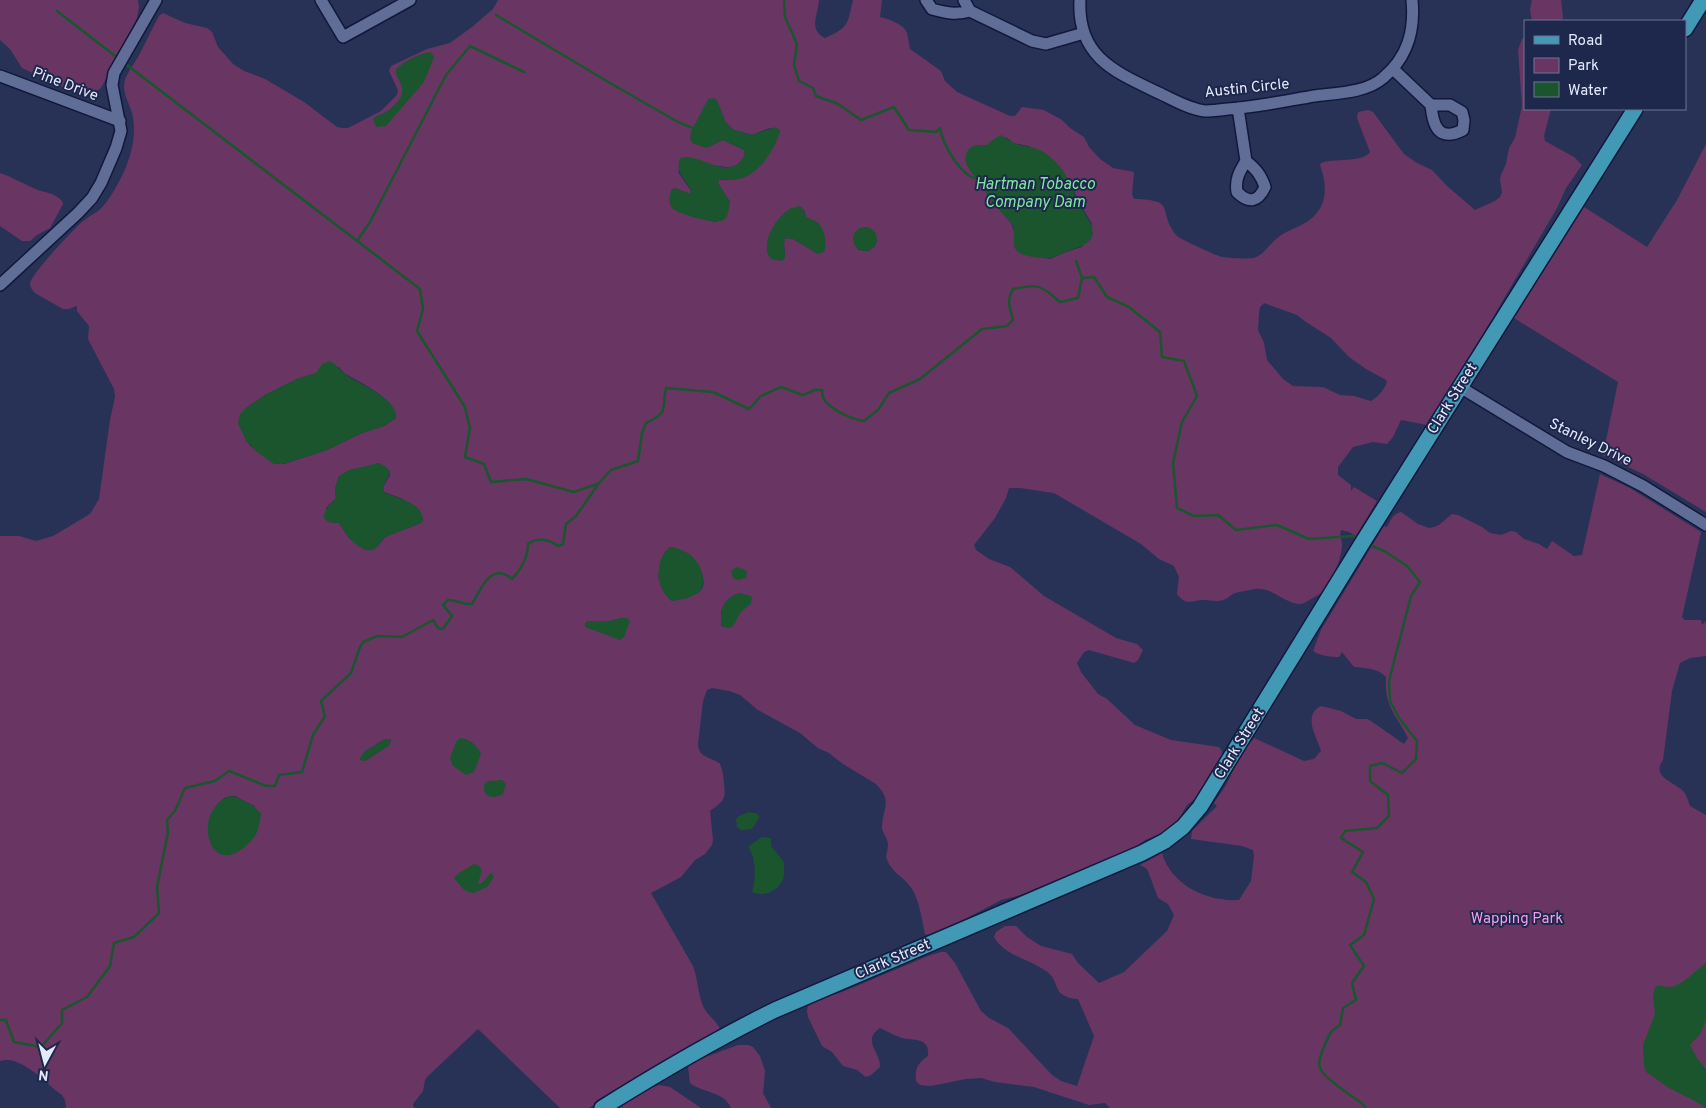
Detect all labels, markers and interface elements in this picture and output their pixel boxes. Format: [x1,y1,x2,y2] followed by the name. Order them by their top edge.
[1524,20,1686,110] legend
[1568,32,1603,51] text: Road
[1568,57,1599,76] text: Park
[29,64,101,106] street label: Pine Drive
[1204,75,1290,103] street label: Austin Circle
[1568,82,1608,101] text: Water
[975,175,1095,213] water label: Hartman Tobacco Company Dam
[1424,360,1482,438] street label: Clark Street
[1546,415,1634,471] street label: Stanley Drive
[1211,705,1269,783] street label: Clark Street
[1471,910,1563,929] park label: Wapping Park
[852,936,934,984] street label: Clark Street
[20,1038,70,1088] north arrow
[38,1065,50,1083] text: N

